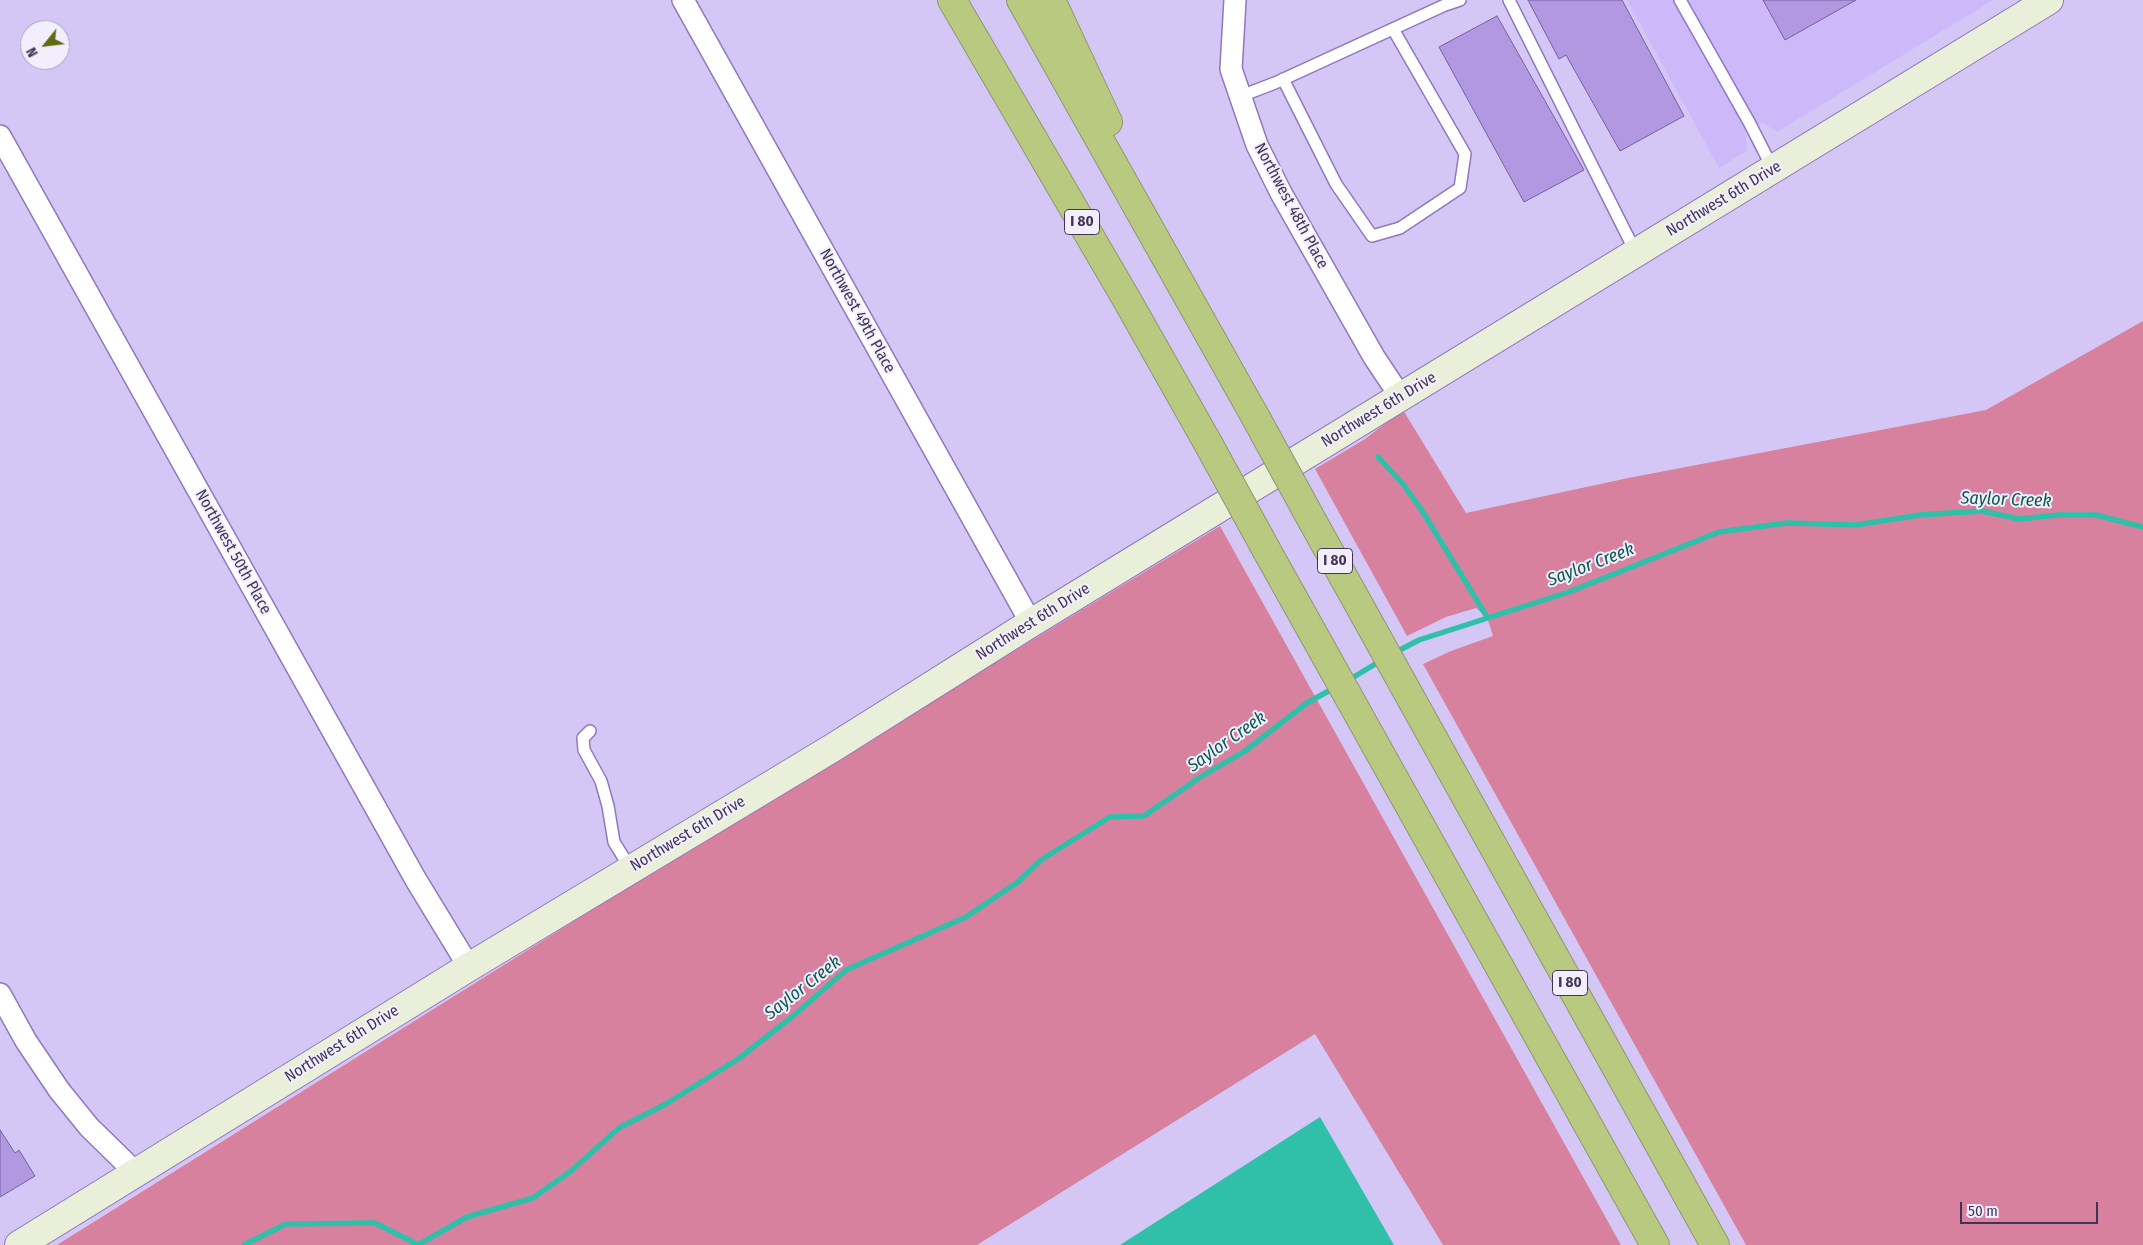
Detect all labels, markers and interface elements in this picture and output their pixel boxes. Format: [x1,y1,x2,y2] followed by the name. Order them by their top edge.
[20,20,70,70] north arrow
[23,44,42,60] text: N
[1250,140,1332,272] street label: Northwest 48th Place
[1663,157,1785,241] street label: Northwest 6th Drive
[1064,210,1100,234] road number: I 80
[815,246,899,376] street label: Northwest 49th Place
[1318,368,1440,452] street label: Northwest 6th Drive
[191,486,275,618] street label: Northwest 50th Place
[1960,488,2052,512] water label: Saylor Creek
[1545,539,1637,591] water label: Saylor Creek
[1318,548,1352,574] road number: I 80
[972,579,1094,665] street label: Northwest 6th Drive
[1184,707,1270,777] water label: Saylor Creek
[627,792,749,876] street label: Northwest 6th Drive
[761,952,845,1024] water label: Saylor Creek
[1552,970,1588,996] road number: I 80
[281,1001,403,1087] street label: Northwest 6th Drive
[1963,1192,2100,1224] scale bar
[1968,1202,1998,1220] text: 50 m

